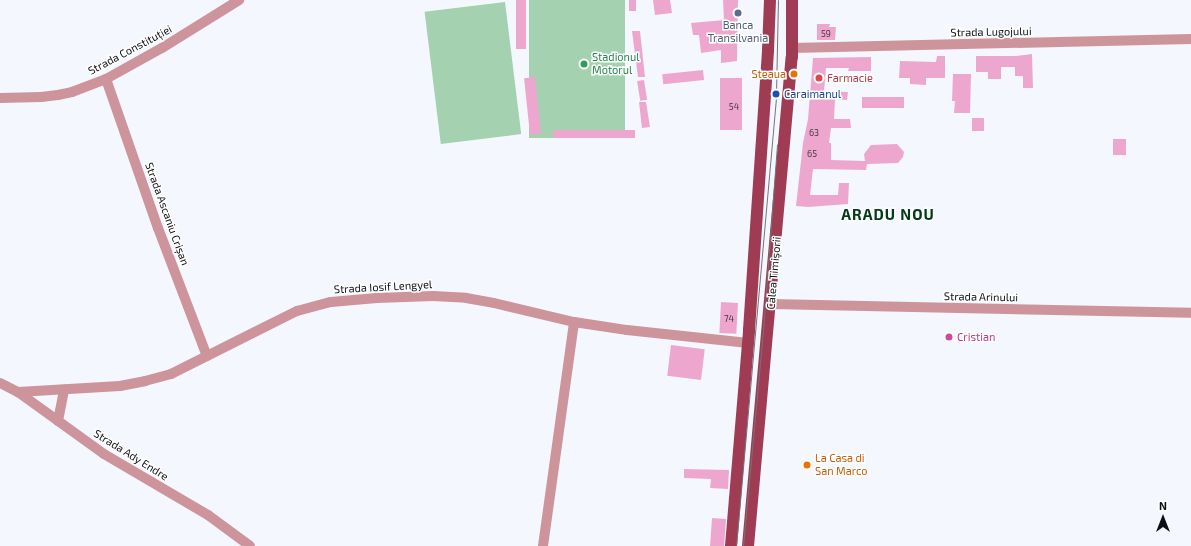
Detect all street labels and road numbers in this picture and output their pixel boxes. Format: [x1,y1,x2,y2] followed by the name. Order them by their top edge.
[86,22,174,78] street label: Strada Constituției
[950,25,1032,39] street label: Strada Lugojului
[142,161,192,267] street label: Strada Ascaniu Crișan
[764,236,784,310] street label: Calea Timișorii
[333,278,433,296] street label: Strada Iosif Lengyel
[944,290,1018,304] street label: Strada Arinului
[91,427,171,483] street label: Strada Ady Endre

